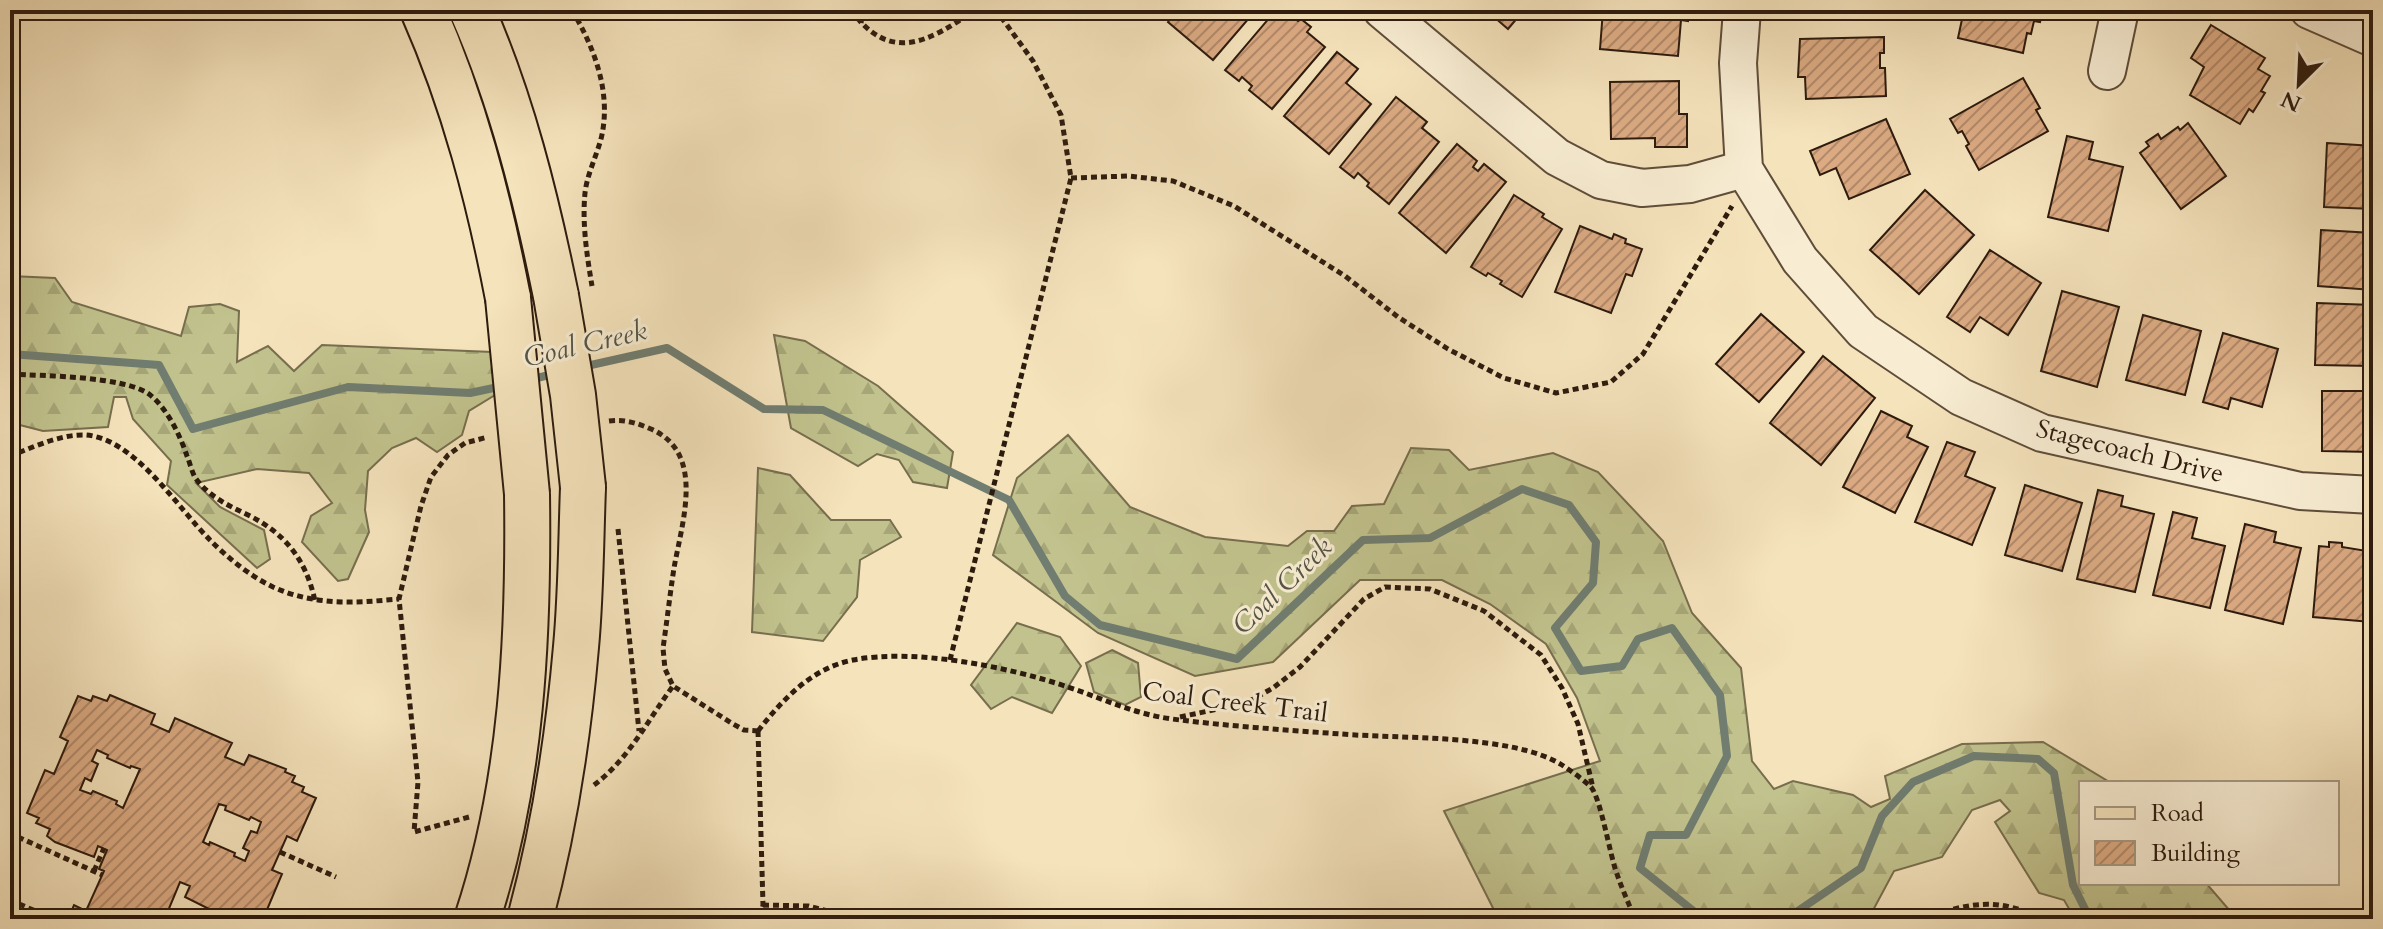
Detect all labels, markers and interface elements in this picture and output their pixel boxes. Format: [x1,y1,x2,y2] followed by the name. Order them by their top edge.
[2259,44,2339,124] north arrow
[2276,84,2306,119] text: N
[520,311,651,377] water label: Coal Creek
[2033,411,2227,491] street label: Stagecoach Drive
[1224,529,1340,643] water label: Coal Creek
[1140,673,1330,731] street label: Coal Creek Trail
[2079,781,2339,885] legend
[2151,797,2204,830] text: Road
[2151,837,2241,870] text: Building

